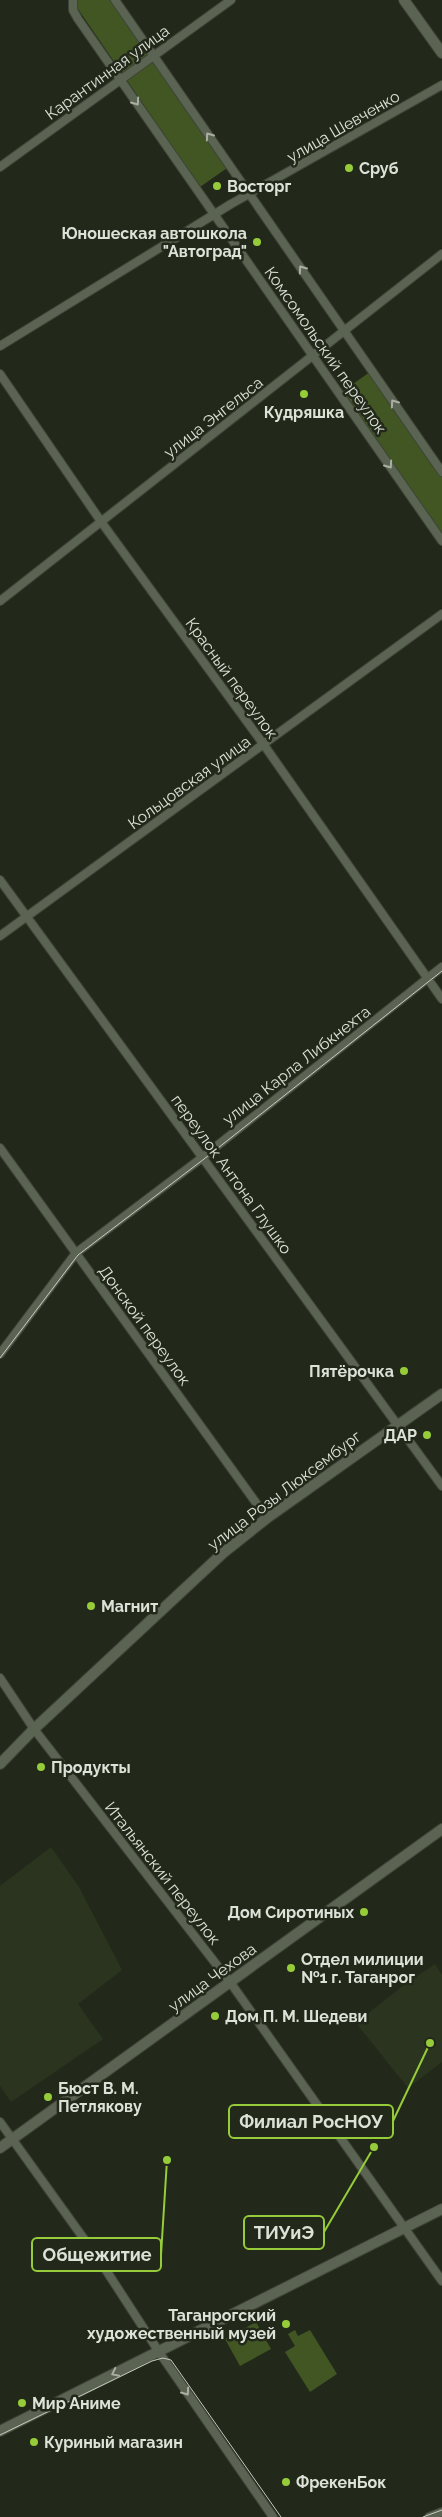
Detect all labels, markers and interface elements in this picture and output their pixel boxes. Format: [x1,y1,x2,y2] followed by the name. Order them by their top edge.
[42,21,173,124] street label: Карантинная улица
[284,86,403,166] street label: улица Шевченко
[130,96,139,106] one-way arrow
[206,132,215,142] one-way arrow
[359,159,399,178] place label: Сруб
[343,162,355,174] marker: Сруб
[227,177,291,196] place label: Восторг
[211,180,223,192] marker: Восторг
[62,224,247,261] place label: Юношеская автошкола "Автоград"
[251,236,263,248] marker: Юношеская автошкола "Автоград"
[261,263,391,437] street label: Комсомольский переулок
[299,266,308,275] one-way arrow
[160,373,267,462] street label: улица Энгельса
[298,388,310,400] marker: Кудряшка
[391,399,400,409] one-way arrow
[264,403,344,422] place label: Кудряшка
[383,459,392,469] one-way arrow
[181,614,282,742] street label: Красный переулок
[124,732,254,833] street label: Кольцовская улица
[219,1002,374,1129] street label: улица Карла Либкнехта
[167,1091,296,1258] street label: переулок Антона Глушко
[95,1262,195,1389] street label: Донской переулок
[309,1362,394,1381] place label: Пятёрочка
[398,1365,410,1377] marker: Пятёрочка
[204,1426,365,1554] street label: улица Розы Люксембург
[384,1426,417,1445] place label: ДАР
[421,1429,433,1441] marker: ДАР
[101,1597,158,1616] place label: Магнит
[85,1600,97,1612] marker: Магнит
[51,1758,131,1777] place label: Продукты
[35,1761,47,1773] marker: Продукты
[101,1798,224,1949] street label: Итальянский переулок
[227,1903,355,1922] place label: Дом Сиротиных
[358,1906,370,1918] marker: Дом Сиротиных
[165,1939,260,2016] street label: улица Чехова
[301,1950,424,1987] place label: Отдел милиции №1 г. Таганрог
[285,1962,297,1974] marker: Отдел милиции №1 г. Таганрог
[225,2007,367,2026] place label: Дом П. М. Шедеви
[209,2010,221,2022] marker: Дом П. М. Шедеви
[58,2079,142,2116] place label: Бюст В. М. Петлякову
[42,2091,54,2103] marker: Бюст В. М. Петлякову
[229,2105,393,2138] callout: Филиал РосНОУ
[239,2111,383,2132] text: Филиал РосНОУ
[244,2216,324,2249] callout: ТИУиЭ
[254,2222,314,2243] text: ТИУиЭ
[32,2238,161,2271] callout: Общежитие
[43,2244,152,2265] text: Общежитие
[87,2306,276,2343] place label: Таганрогский художественный музей
[280,2318,292,2330] marker: Таганрогский художественный музей
[111,2367,120,2378] one-way arrow
[180,2386,189,2396] one-way arrow
[32,2394,121,2413] place label: Мир Аниме
[16,2397,28,2409] marker: Мир Аниме
[44,2433,183,2452] place label: Куриный магазин
[28,2436,40,2448] marker: Куриный магазин
[296,2473,386,2492] place label: ФрекенБок
[280,2476,292,2488] marker: ФрекенБок

